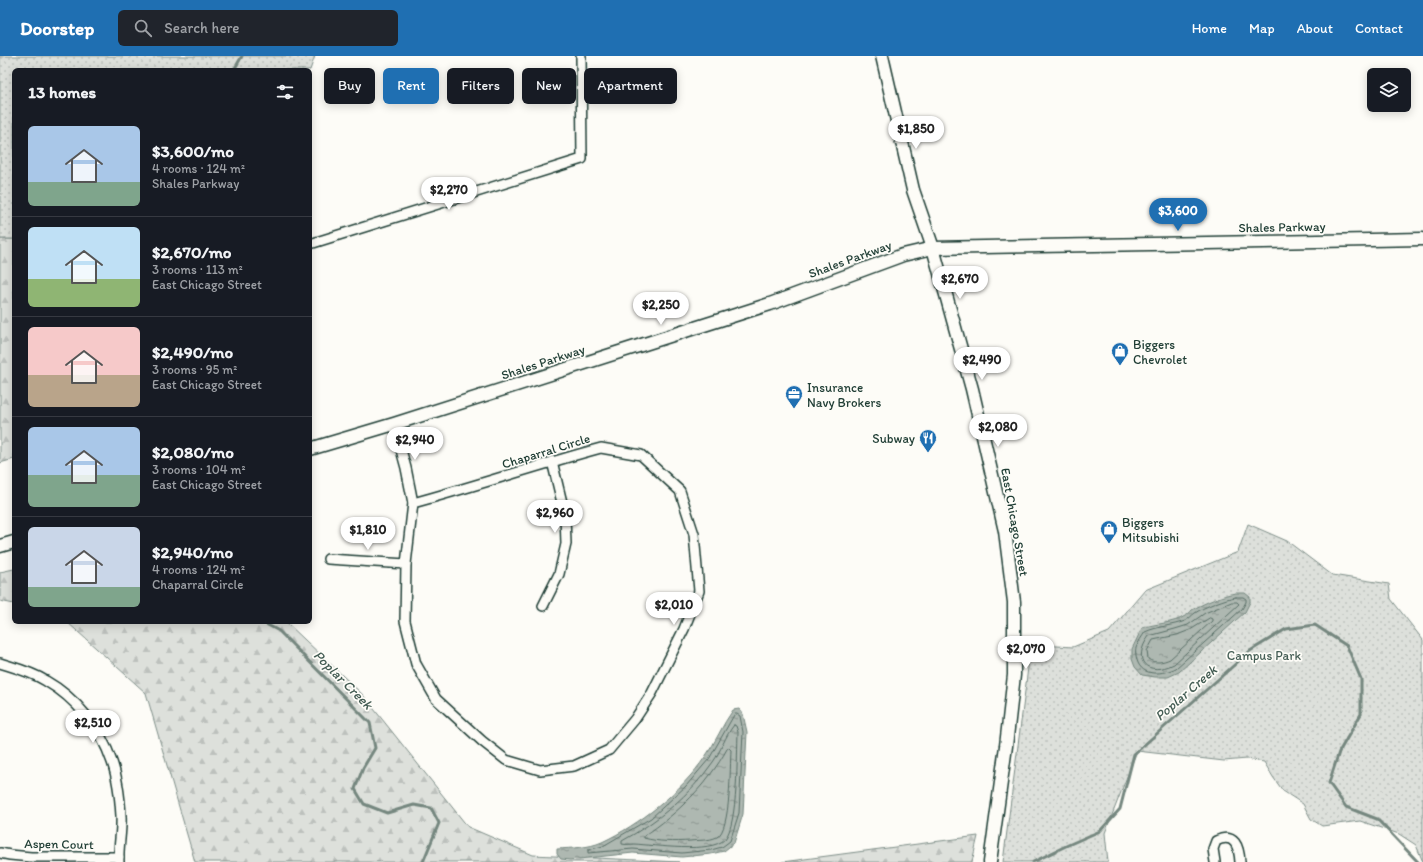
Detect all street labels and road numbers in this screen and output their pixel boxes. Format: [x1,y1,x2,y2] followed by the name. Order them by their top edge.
[1238,219,1326,235] street label: Shales Parkway
[806,237,894,281] street label: Shales Parkway
[499,341,587,383] street label: Shales Parkway
[500,430,592,472] street label: Chaparral Circle
[998,467,1032,578] street label: East Chicago Street
[24,836,94,852] street label: Aspen Court

